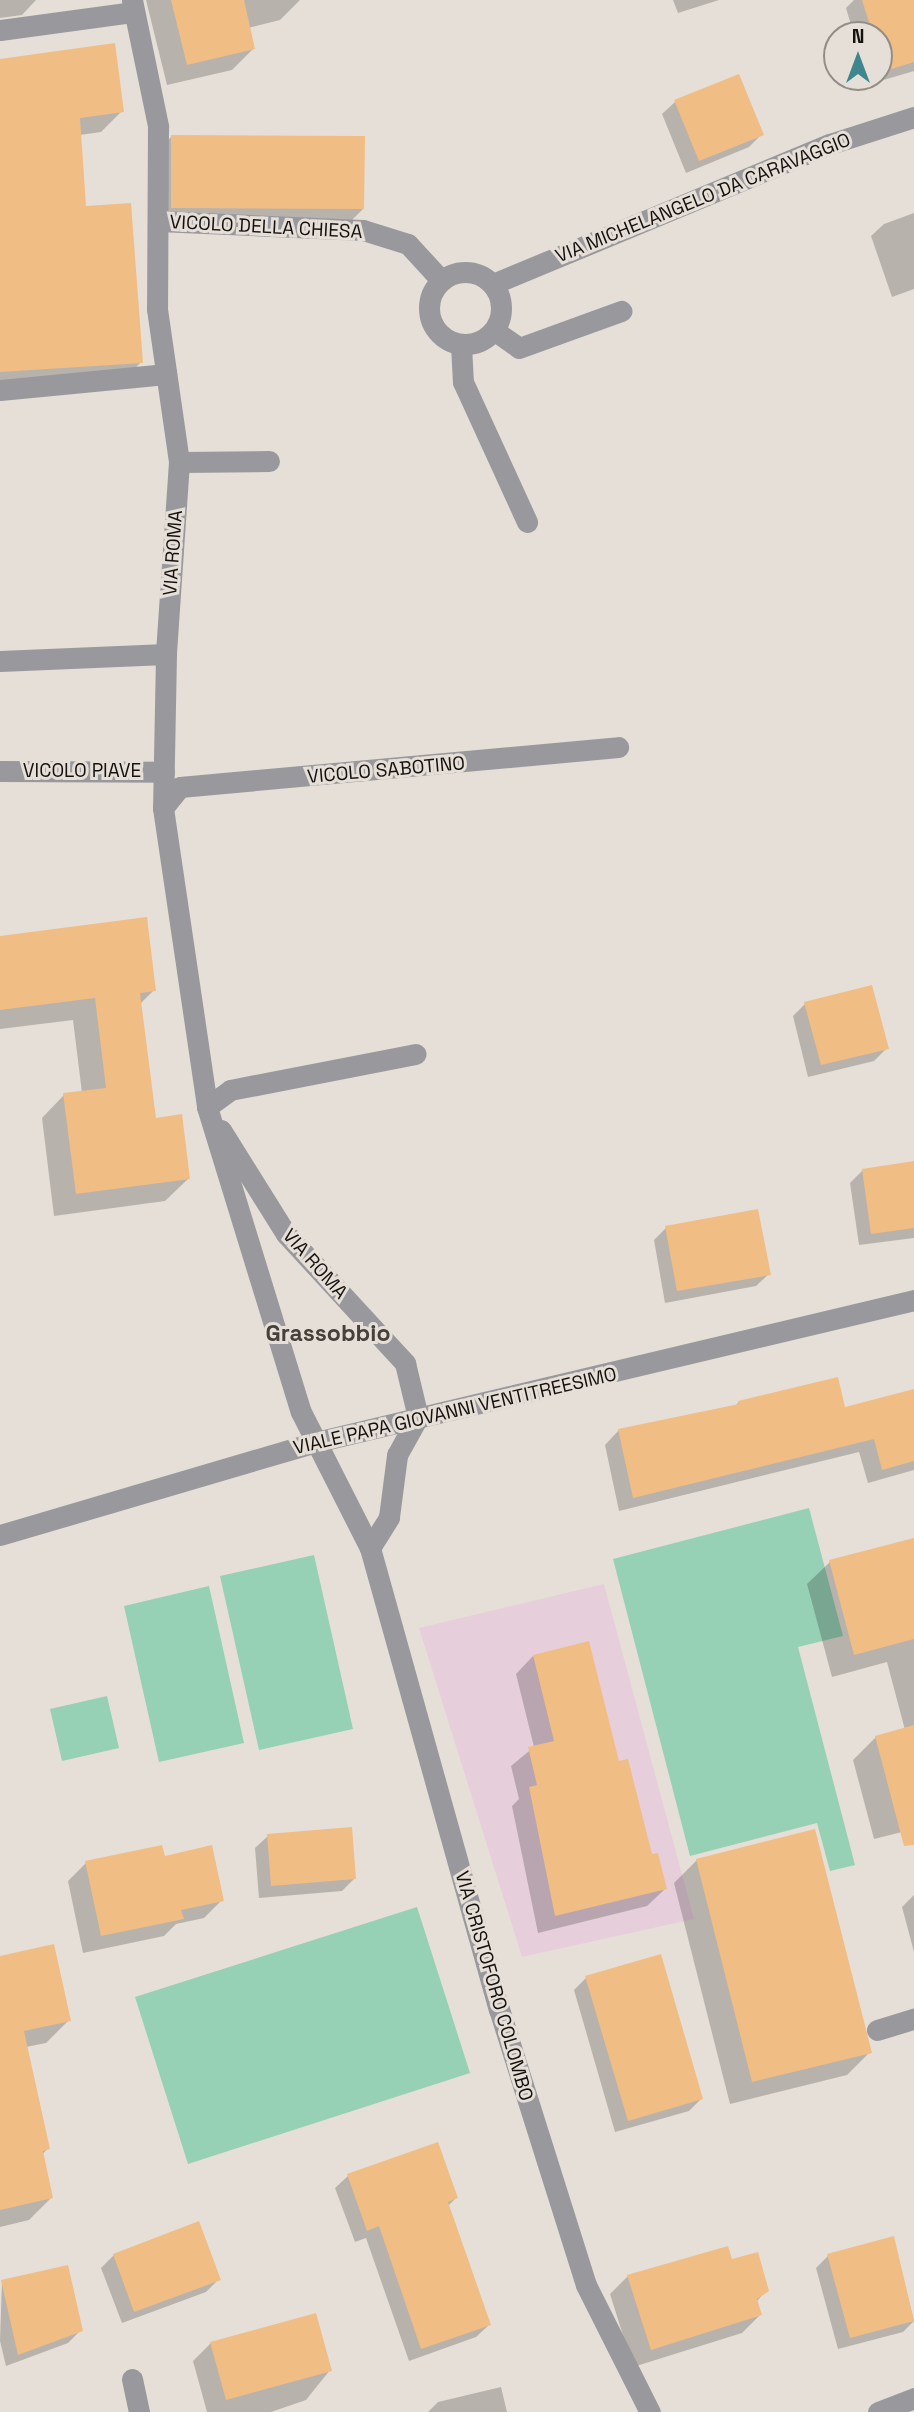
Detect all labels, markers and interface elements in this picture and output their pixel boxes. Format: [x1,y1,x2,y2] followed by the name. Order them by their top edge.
[823,21,893,91] north arrow
[852,24,864,49] text: N
[552,128,854,268] street label: VIA MICHELANGELO DA CARAVAGGIO
[169,211,363,243] street label: VICOLO DELLA CHIESA
[159,509,187,597] street label: VIA ROMA
[306,752,466,788] street label: VICOLO SABOTINO
[23,760,141,782] street label: VICOLO PIAVE
[278,1224,352,1304] street label: VIA ROMA
[266,1319,390,1347] district label: Grassobbio
[291,1363,619,1459] street label: VIALE PAPA GIOVANNI VENTITREESIMO
[450,1868,538,2104] street label: VIA CRISTOFORO COLOMBO

